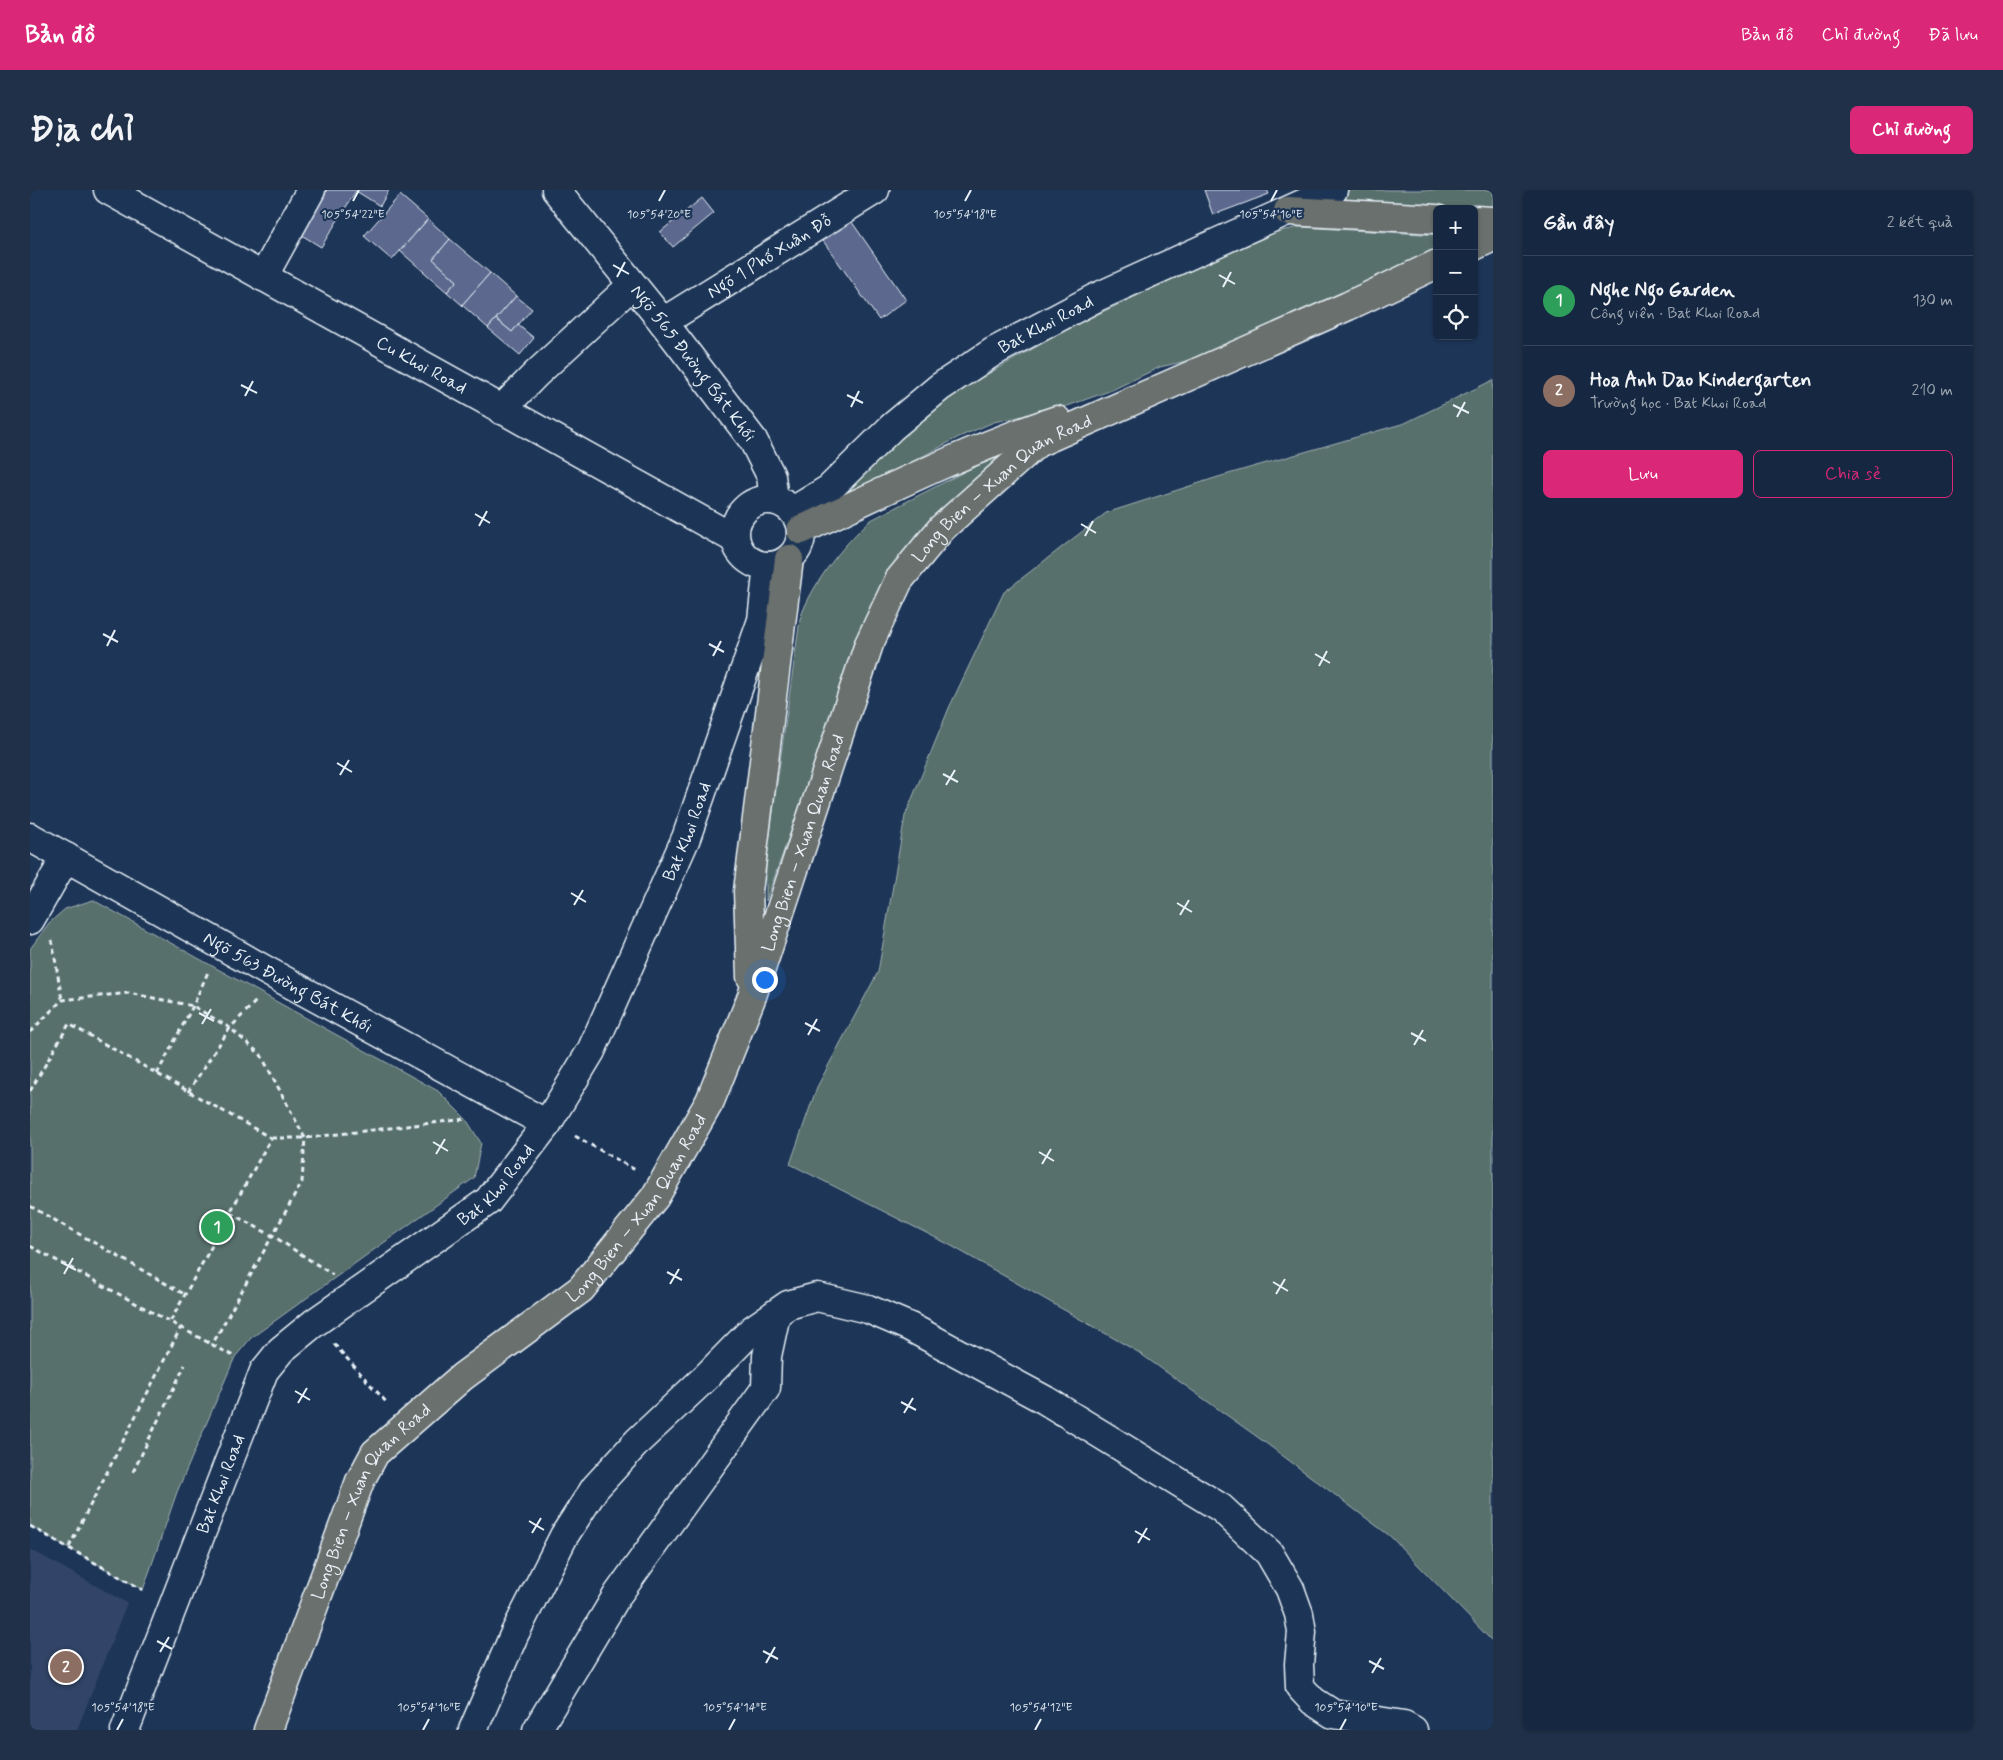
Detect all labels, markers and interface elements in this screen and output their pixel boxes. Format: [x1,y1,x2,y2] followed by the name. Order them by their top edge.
[25,20,95,51] text: Bản đồ
[1741,23,1793,47] text: Bản đồ
[1821,23,1900,47] text: Chỉ đường
[1928,23,1978,47] text: Đã lưu
[1850,106,1973,154] button: Chỉ đường
[30,107,134,153] text: Địa chỉ
[1433,205,1478,340] map controls
[1433,205,1478,250] button: +
[321,207,385,223] text: 105°54'22"E
[627,207,691,223] text: 105°54'20"E
[933,207,997,223] text: 105°54'18"E
[1239,207,1303,223] text: 105°54'16"E
[703,209,836,305] street label: Ngõ 1 Phố Xuân Đỗ
[1543,209,1614,237] text: Gần đây
[1887,212,1953,233] text: 2 kết quả
[1433,250,1478,295] button: −
[1590,278,1735,303] text: Nghe Ngo Garden
[625,280,761,447] street label: Ngõ 565 Đường Bát Khối
[994,290,1098,360] street label: Bat Khoi Road
[1555,290,1563,311] text: 1
[1912,290,1953,311] text: 130 m
[1433,295,1478,340] button: locate
[1590,303,1760,324] text: Công viên · Bat Khoi Road
[371,331,471,400] street label: Cu Khoi Road
[1590,368,1812,393] text: Hoa Anh Dao Kindergarten
[1555,380,1563,401] text: 2
[1912,380,1953,401] text: 210 m
[1590,393,1766,414] text: Trường học · Bat Khoi Road
[907,409,1096,568] street label: Long Bien – Xuan Quan Road
[1543,450,1743,498] button: Lưu
[1753,450,1953,498] button: Chia sẻ
[757,731,851,955] street label: Long Bien – Xuan Quan Road
[657,779,718,885] street label: Bat Khoi Road
[199,926,376,1039] street label: Ngõ 563 Đường Bát Khối
[752,967,778,993] your location
[562,1110,713,1309] street label: Long Bien – Xuan Quan Road
[453,1139,540,1232] street label: Bat Khoi Road
[201,1208,233,1246] pin: 1
[306,1398,437,1603] street label: Long Bien – Xuan Quan Road
[191,1431,251,1537] street label: Bat Khoi Road
[50,1648,82,1686] pin: 2
[91,1700,155,1716] text: 105°54'18"E
[397,1700,461,1716] text: 105°54'16"E
[703,1700,767,1716] text: 105°54'14"E
[1009,1700,1073,1716] text: 105°54'12"E
[1314,1700,1378,1716] text: 105°54'10"E

